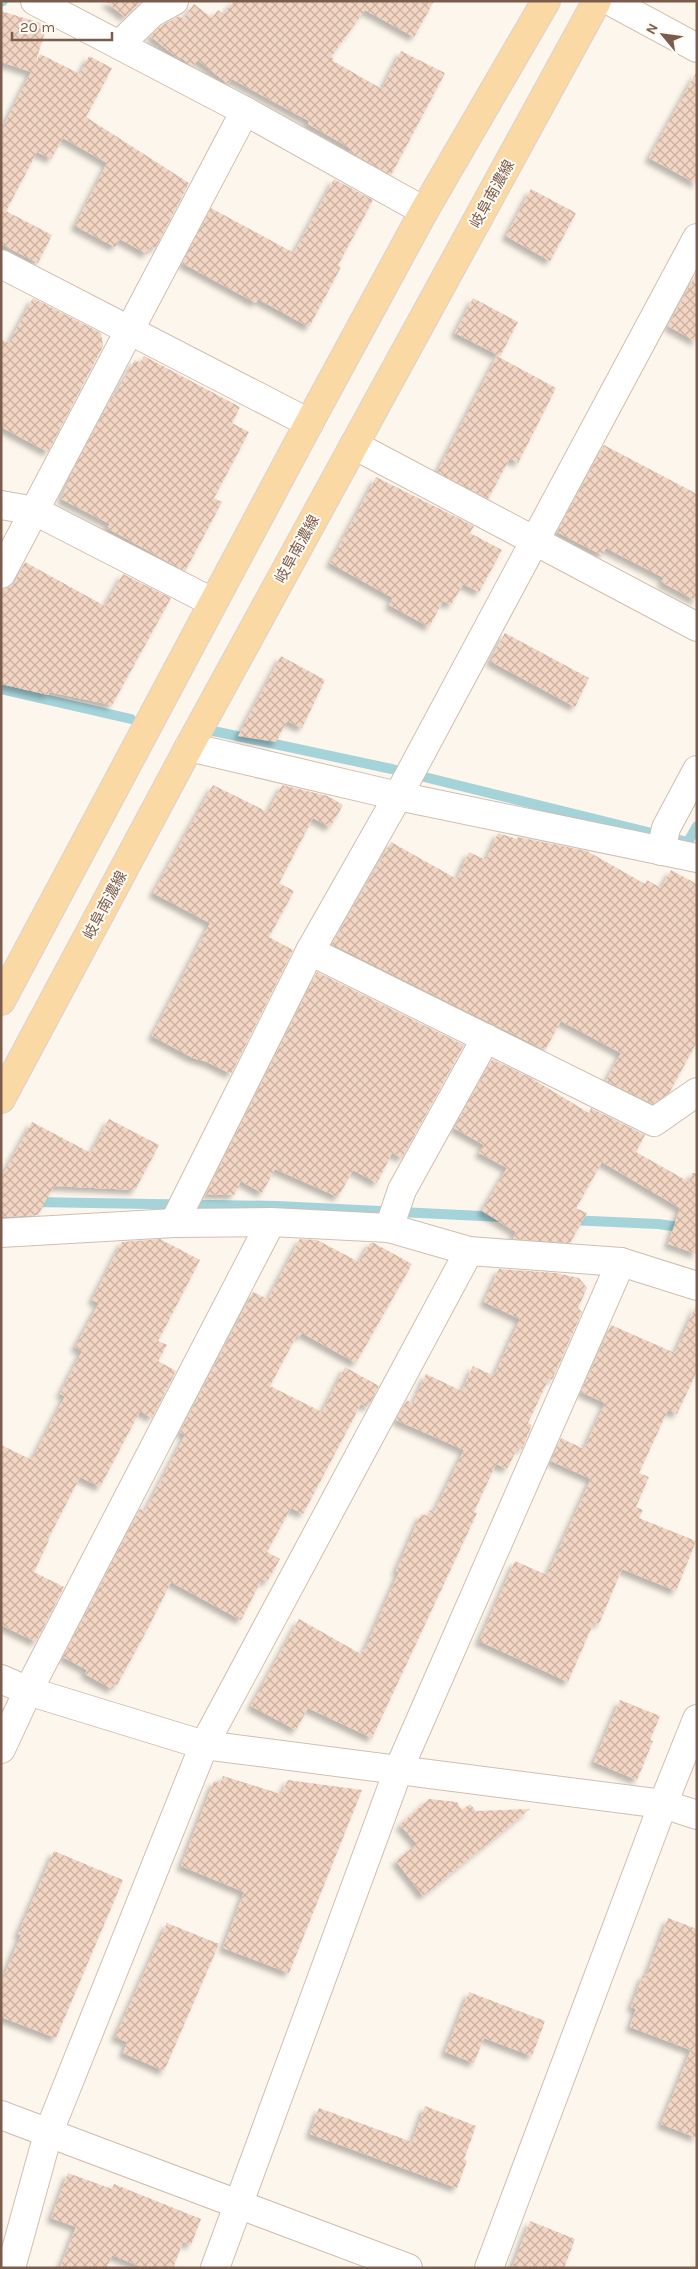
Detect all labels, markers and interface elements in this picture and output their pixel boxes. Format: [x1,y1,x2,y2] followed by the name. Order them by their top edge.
[12,10,112,42] scale bar
[638,10,688,60] north arrow
[20,18,55,36] text: 20 m
[642,20,662,37] text: N
[466,157,518,231] street label: 岐阜南濃線
[271,512,323,586] street label: 岐阜南濃線
[79,868,131,942] street label: 岐阜南濃線

